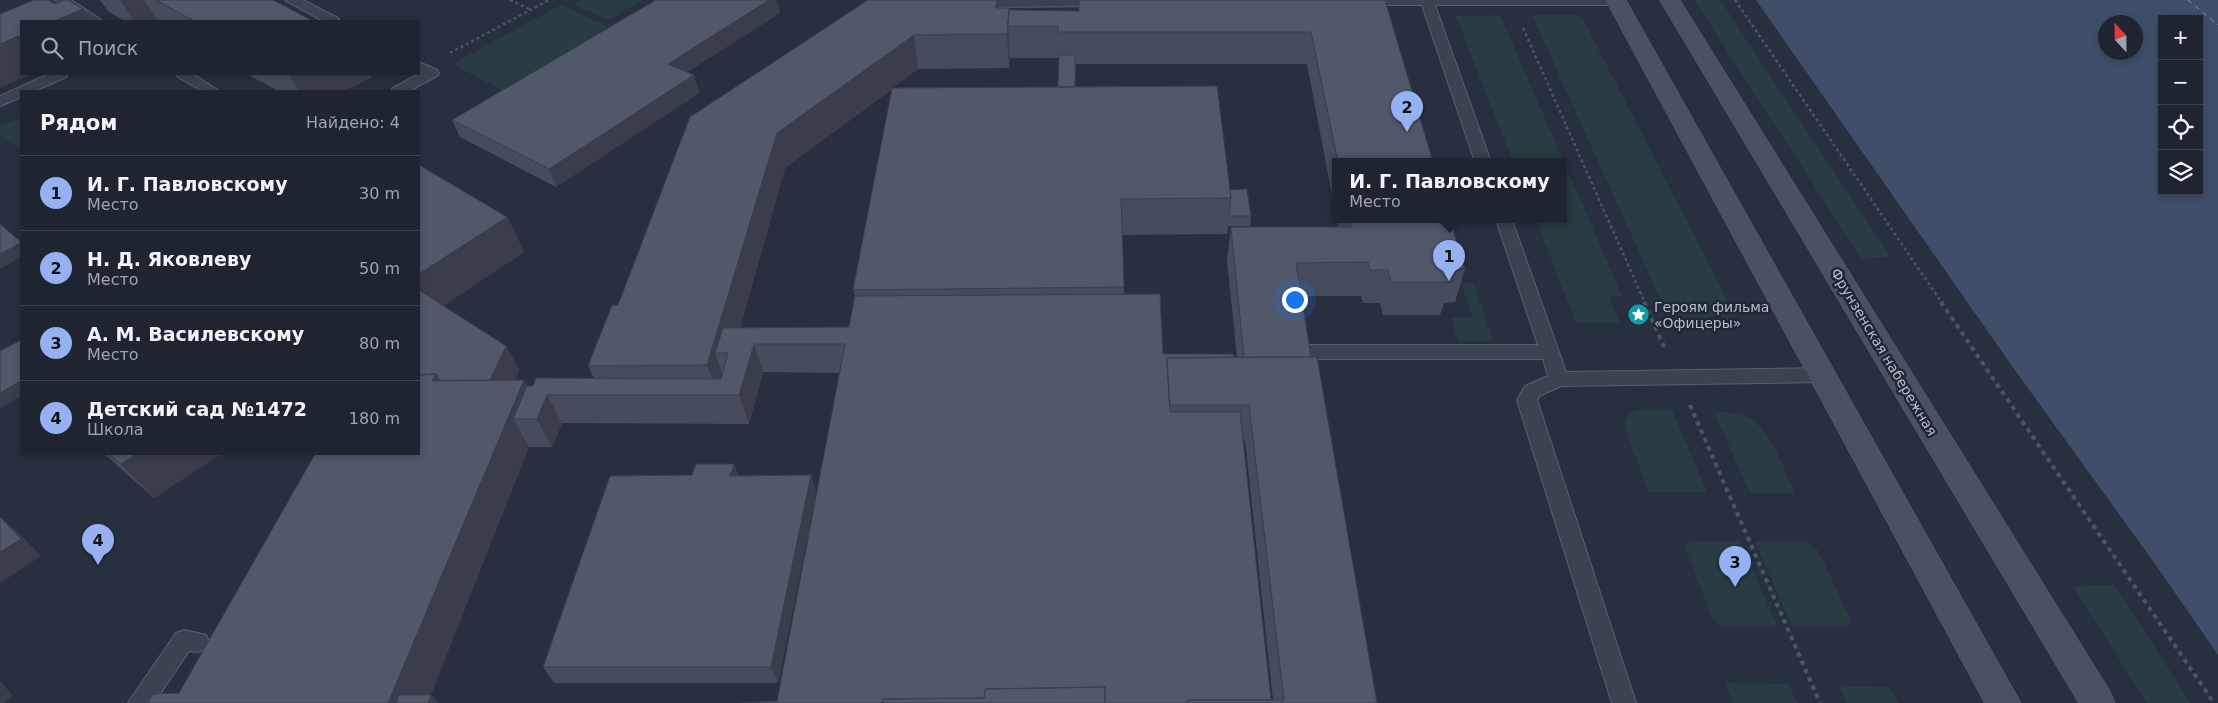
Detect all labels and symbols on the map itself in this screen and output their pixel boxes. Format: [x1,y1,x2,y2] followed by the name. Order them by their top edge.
[2098,15,2143,60] north arrow
[1391,91,1423,132] pin: 2
[1433,240,1465,281] pin: 1
[1828,265,1940,439] street label: Фрунзенская набережная
[1282,287,1308,313] your location
[1654,299,1769,331] place label: Героям фильма «Офицеры»
[1626,303,1650,327] place icon: Героям фильма «Офицеры»
[82,524,114,565] pin: 4
[1719,546,1751,587] pin: 3

